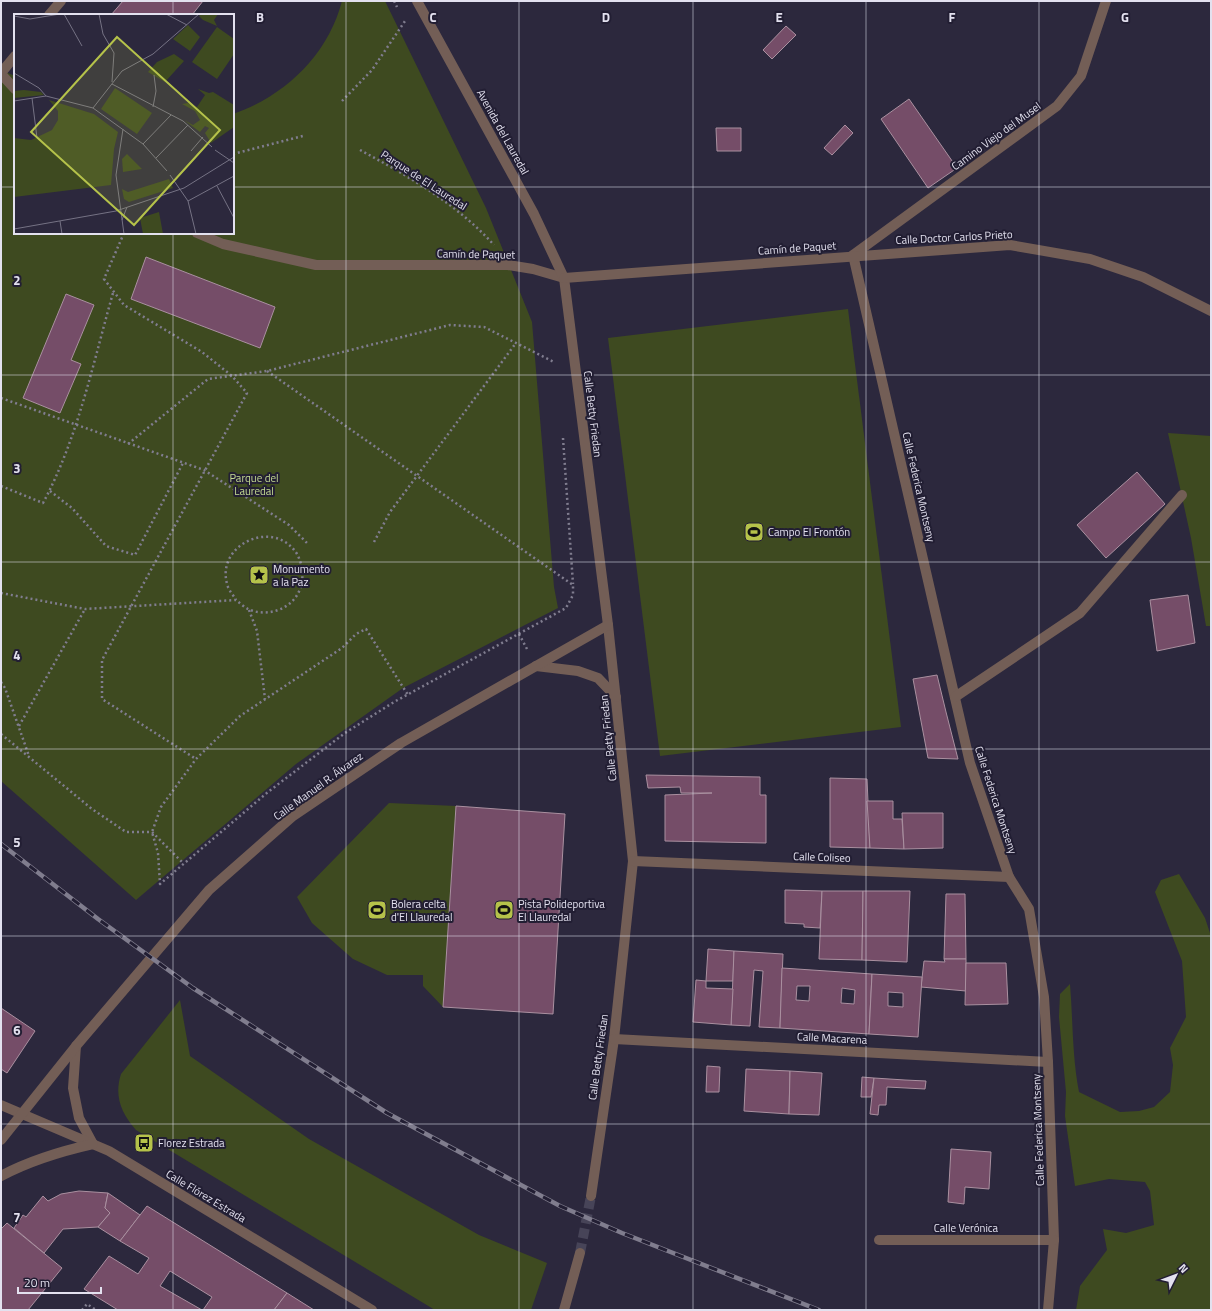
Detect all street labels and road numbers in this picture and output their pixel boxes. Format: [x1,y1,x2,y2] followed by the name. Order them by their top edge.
[473,86,533,178] street label: Avenida del Lauredal
[948,98,1044,174] street label: Camino Viejo del Musel
[378,146,470,214] street label: Parque de El Lauredal
[895,226,1013,248] street label: Calle Doctor Carlos Prieto
[757,237,837,259] street label: Camín de Paquet
[437,245,515,263] street label: Camín de Paquet
[580,370,606,458] street label: Calle Betty Friedan
[899,430,940,544] street label: Calle Federica Montseny
[595,694,620,782] street label: Calle Betty Friedan
[971,744,1021,857] street label: Calle Federica Montseny
[270,748,366,824] street label: Calle Manuel R. Álvarez
[793,848,851,866] street label: Calle Coliseo
[584,1013,612,1101] street label: Calle Betty Friedan
[796,1028,868,1048] street label: Calle Macarena
[1028,1073,1048,1187] street label: Calle Federica Montseny
[163,1166,250,1227] street label: Calle Flórez Estrada
[934,1220,999,1236] street label: Calle Verónica

